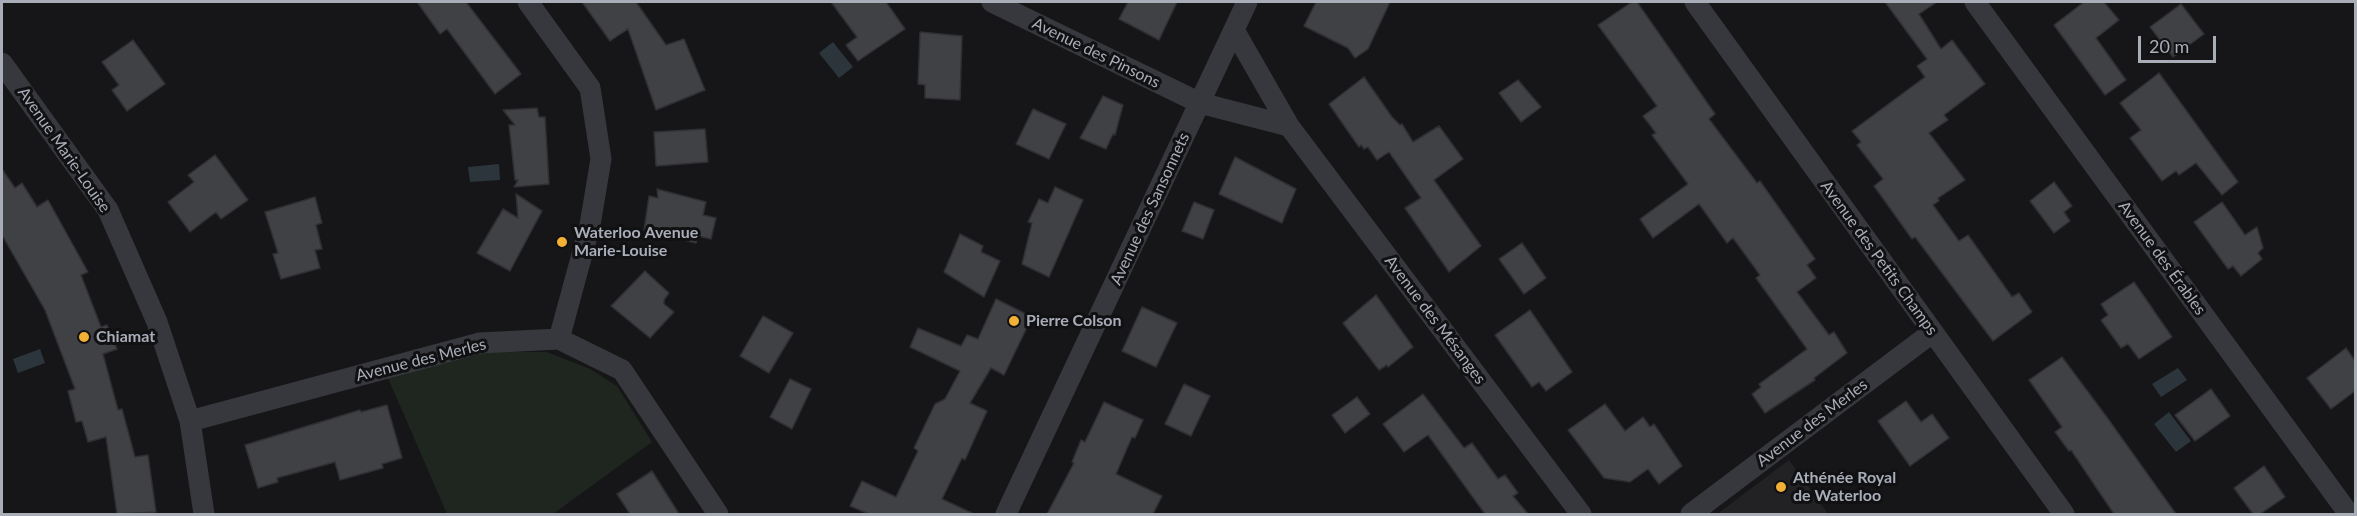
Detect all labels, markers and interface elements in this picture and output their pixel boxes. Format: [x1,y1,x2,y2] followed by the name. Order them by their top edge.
[1029,14,1163,92] street label: Avenue des Pinsons
[2141,24,2219,62] scale bar
[2149,35,2189,57] text: 20 m
[14,84,114,216] street label: Avenue Marie-Louise
[1106,130,1194,288] street label: Avenue des Sansonnets
[1816,177,1942,339] street label: Avenue des Petits Champs
[2114,197,2210,319] street label: Avenue des Érables
[574,223,698,261] place label: Waterloo Avenue Marie-Louise
[555,235,569,249] marker: Waterloo Avenue Marie-Louise
[1380,252,1490,388] street label: Avenue des Mésanges
[1026,311,1121,331] place label: Pierre Colson
[1007,314,1021,328] marker: Pierre Colson
[96,327,155,347] place label: Chiamat
[77,330,91,344] marker: Chiamat
[354,335,488,385] street label: Avenue des Merles
[1753,375,1871,471] street label: Avenue des Merles
[1793,468,1896,506] place label: Athénée Royal de Waterloo
[1774,480,1788,494] marker: Athénée Royal de Waterloo

